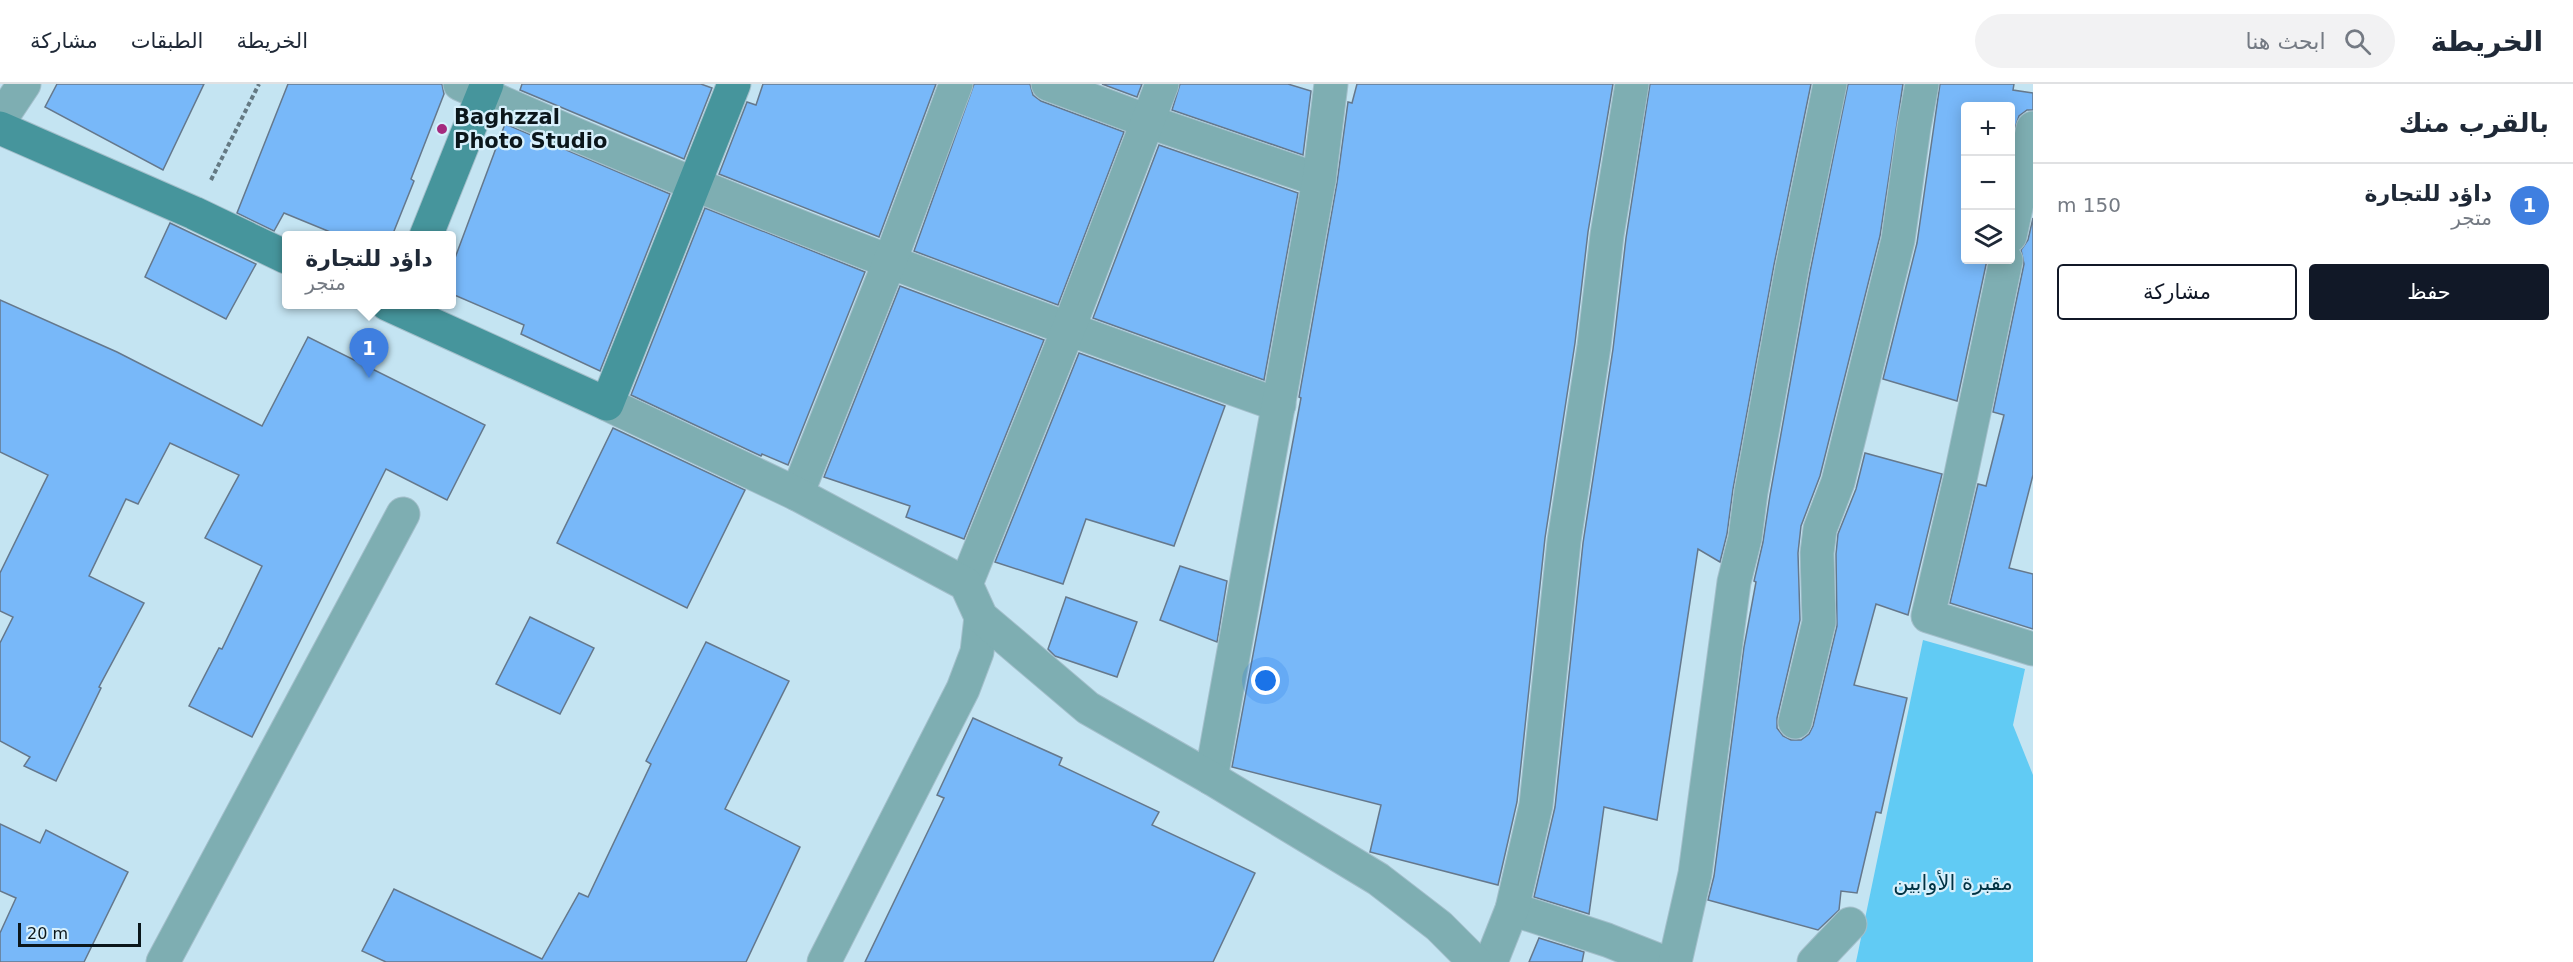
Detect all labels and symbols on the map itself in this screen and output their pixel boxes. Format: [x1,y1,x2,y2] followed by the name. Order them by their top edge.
[454,105,607,153] place label: Baghzzal Photo Studio
[435,122,449,136] marker: Baghzzal Photo Studio
[350,328,388,378] pin: 1
[1251,666,1280,695] your location
[1893,870,2013,895] park label: مقبرة الأوابين
[18,920,141,948] scale bar

